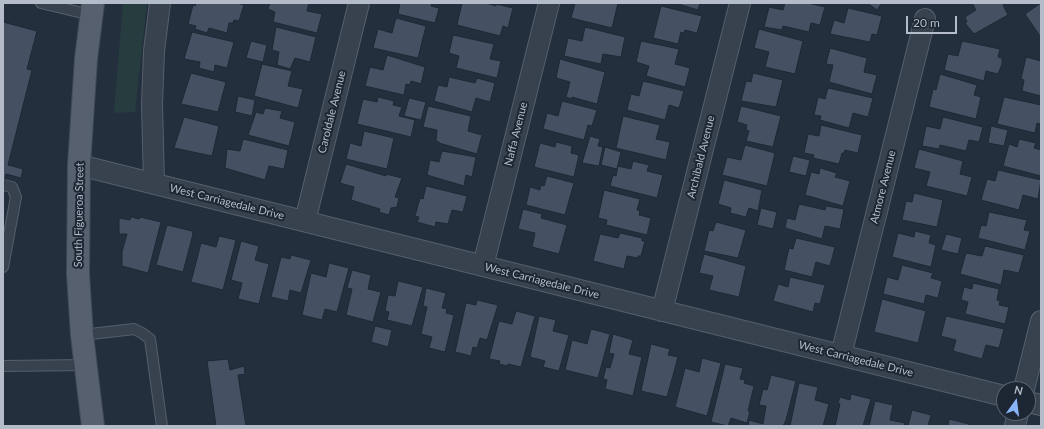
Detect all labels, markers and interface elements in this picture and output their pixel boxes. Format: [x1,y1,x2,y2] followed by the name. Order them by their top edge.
[908,8,959,34] scale bar
[913,15,940,30] text: 20 m
[315,69,349,155] street label: Caroldale Avenue
[502,101,530,167] street label: Naffa Avenue
[684,114,718,200] street label: Archibald Avenue
[868,149,898,225] street label: Atmore Avenue
[71,162,87,268] street label: South Figueroa Street
[168,181,286,223] street label: West Carriagedale Drive
[483,260,601,302] street label: West Carriagedale Drive
[797,338,915,380] street label: West Carriagedale Drive
[996,381,1036,421] north arrow
[1013,383,1024,397] text: N

